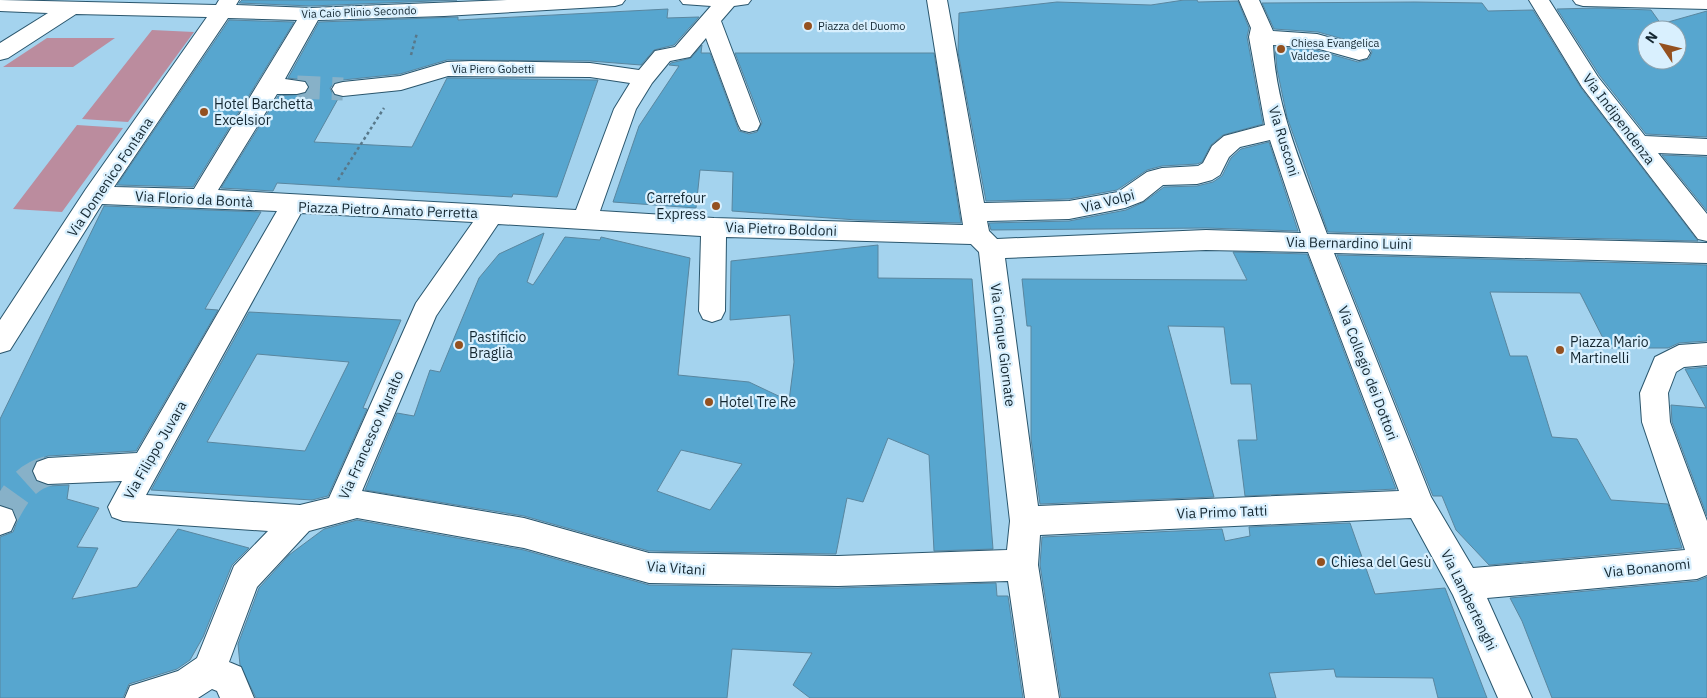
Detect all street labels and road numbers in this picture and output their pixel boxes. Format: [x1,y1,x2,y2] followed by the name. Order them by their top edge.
[301,3,417,21] street label: Via Caio Plinio Secondo
[452,62,534,76] street label: Via Piero Gobetti
[1579,70,1659,169] street label: Via Indipendenza
[1265,104,1303,178] street label: Via Rusconi
[63,113,157,240] street label: Via Domenico Fontana
[1080,185,1136,217] street label: Via Volpi
[134,187,254,211] street label: Via Florio da Bontà
[298,198,479,222] street label: Piazza Pietro Amato Perretta
[725,218,837,240] street label: Via Pietro Boldoni
[1286,233,1412,253] street label: Via Bernardino Luini
[986,282,1020,408] street label: Via Cinque Giornate
[1334,303,1402,443] street label: Via Collegio dei Dottori
[335,368,408,502] street label: Via Francesco Muralto
[120,397,191,502] street label: Via Filippo Juvara
[1176,501,1268,523] street label: Via Primo Tatti
[1437,547,1501,653] street label: Via Lambertenghi
[1603,555,1691,581] street label: Via Bonanomi
[646,557,706,579] street label: Via Vitani

